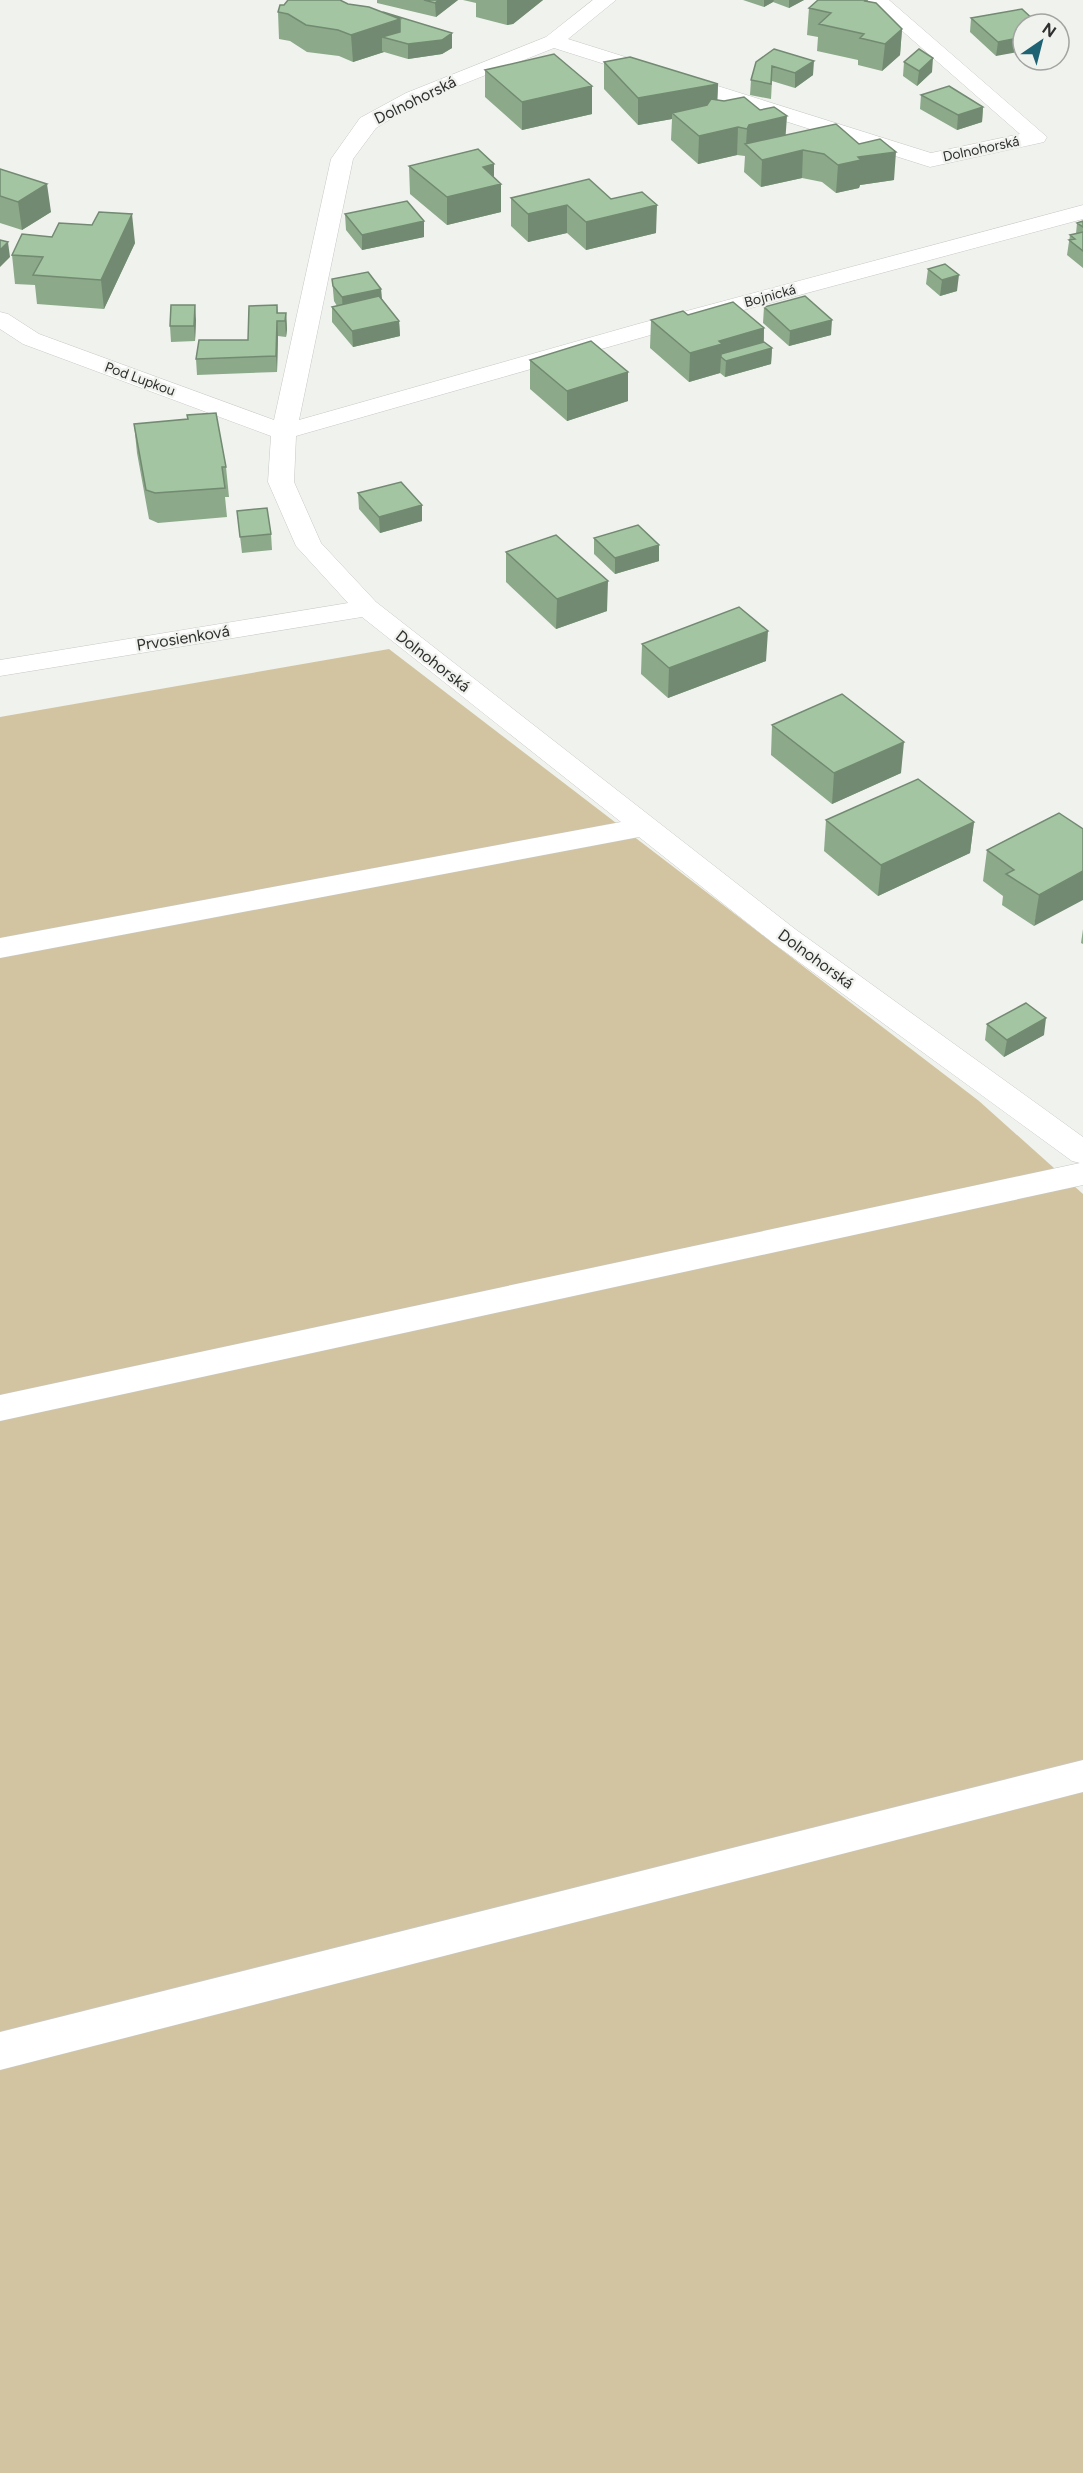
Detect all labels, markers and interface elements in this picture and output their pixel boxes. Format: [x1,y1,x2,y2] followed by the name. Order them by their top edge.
[1011,12,1071,72] north arrow
[1039,19,1060,41] text: N
[371,72,459,128] street label: Dolnohorská
[941,133,1021,165] street label: Dolnohorská
[742,281,798,311] street label: Bojnická
[102,358,178,400] street label: Pod Lupkou
[135,621,231,655] street label: Prvosienková
[392,626,474,696] street label: Dolnohorská
[774,925,858,993] street label: Dolnohorská

